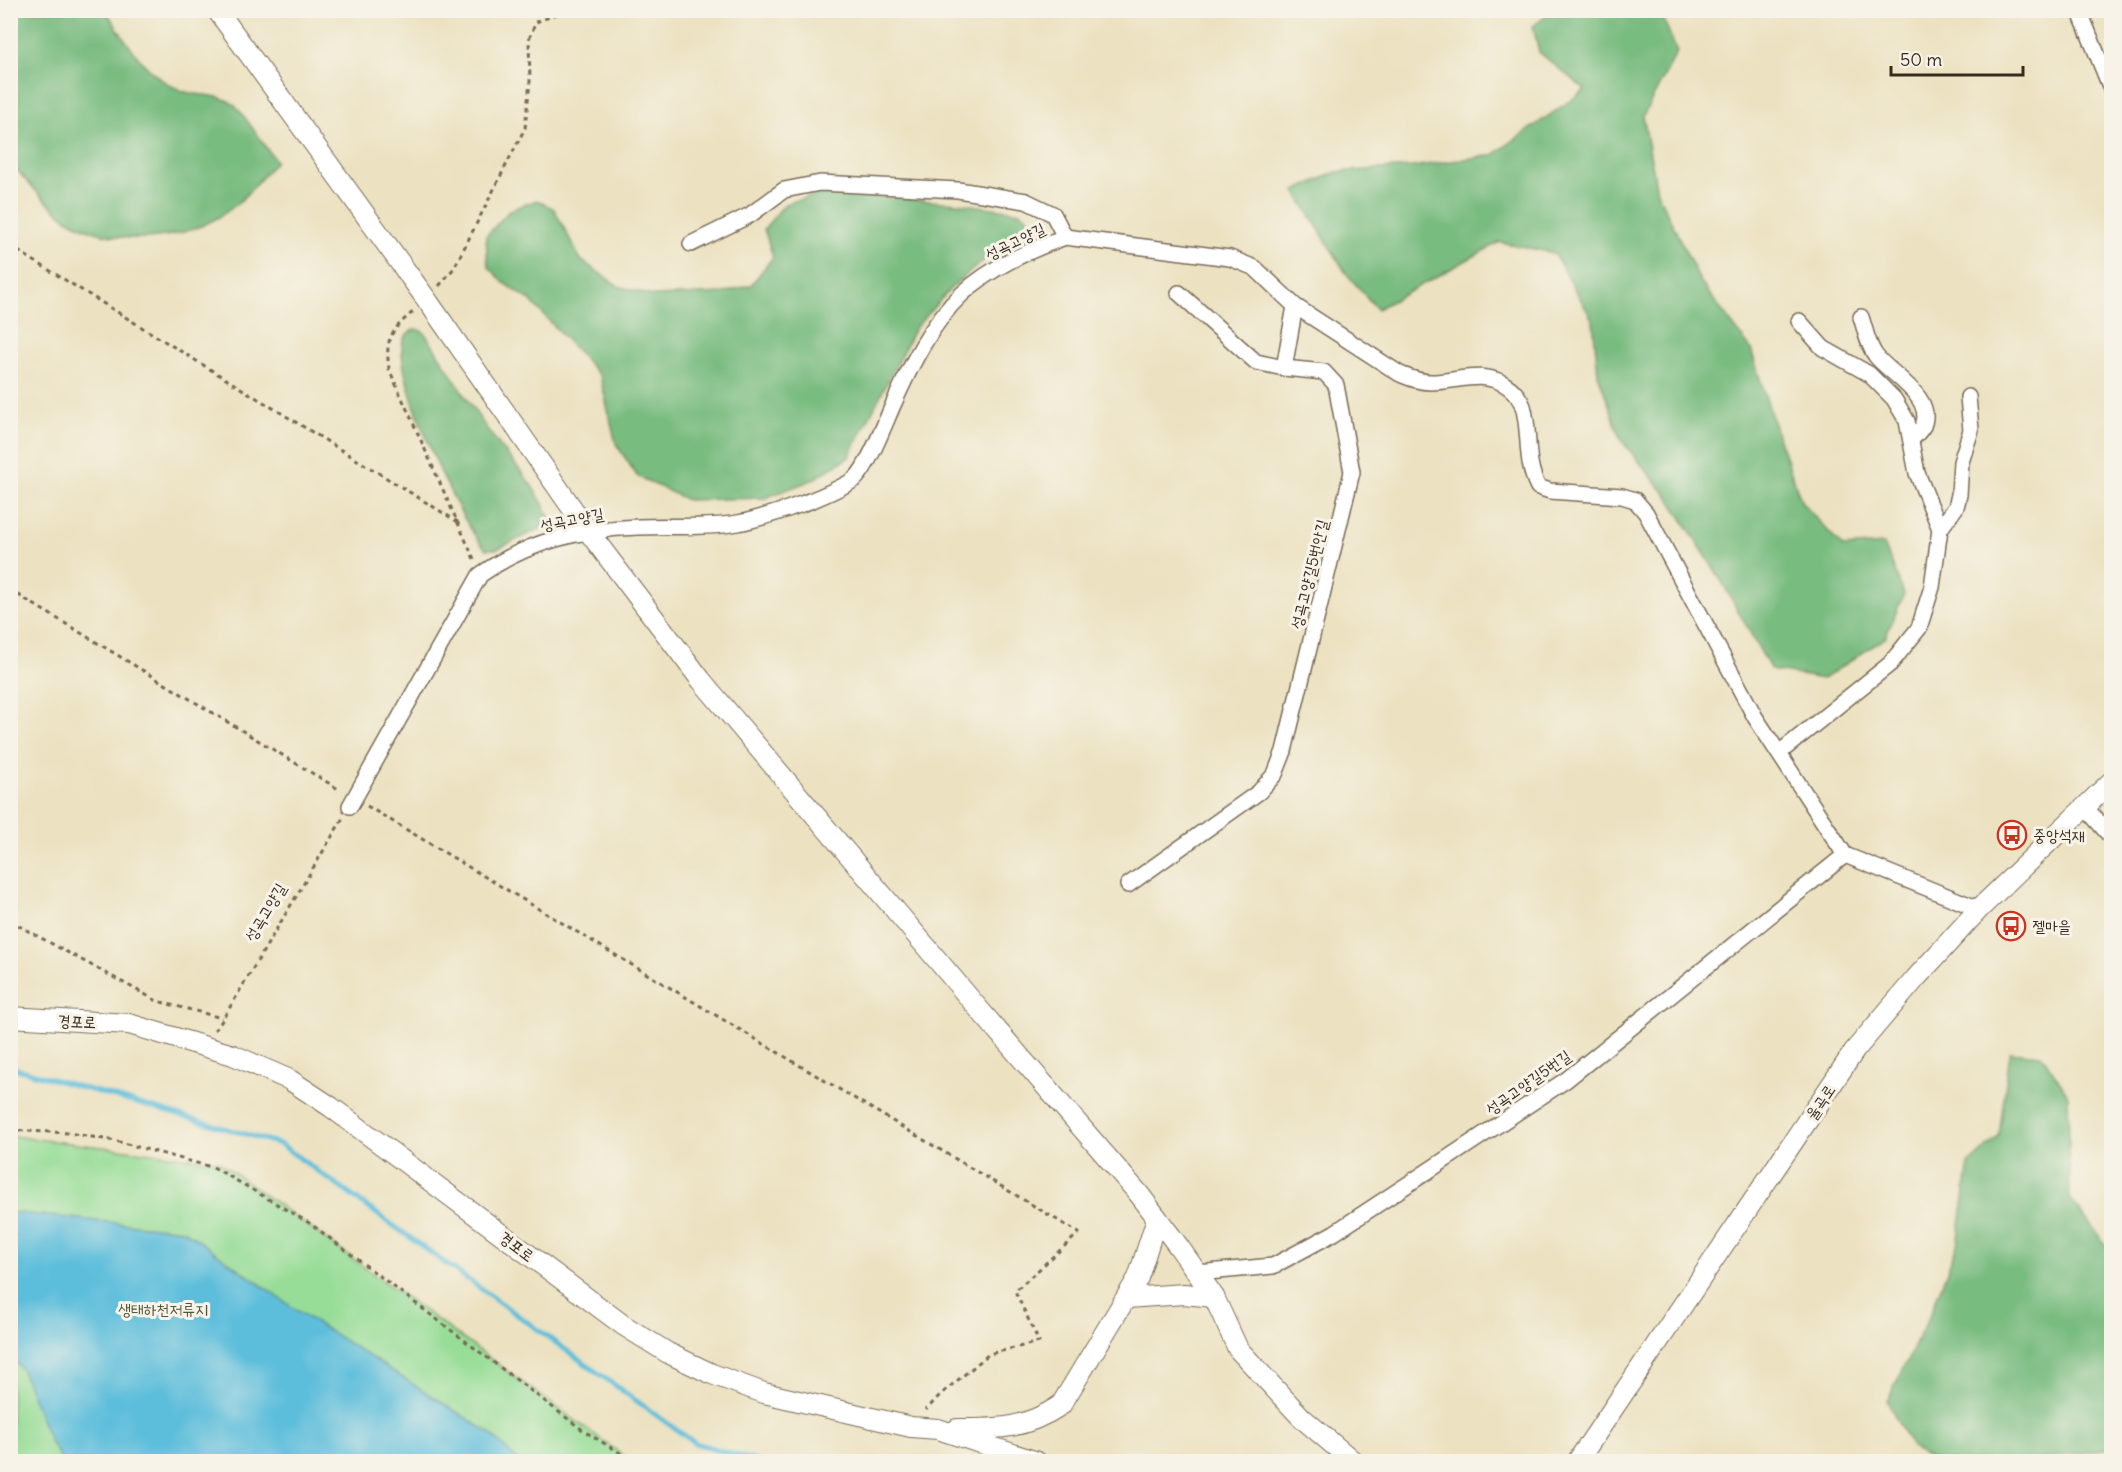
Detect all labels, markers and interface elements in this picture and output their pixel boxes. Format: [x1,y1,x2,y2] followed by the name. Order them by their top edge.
[1891,39,2023,77] scale bar
[1900,48,1942,71] text: 50 m
[982,218,1048,264] street label: 성곡고양길
[538,503,606,535] street label: 성곡고양길
[1286,517,1332,631] street label: 성곡고양길5번안길
[1996,819,2028,851] bus stop icon: 중앙석재
[2033,825,2085,845] place label: 중앙석재
[240,879,290,945] street label: 성곡고양길
[1995,910,2027,942] bus stop icon: 젤마을
[2032,916,2071,936] place label: 젤마을
[57,1010,97,1032] street label: 경포로
[1482,1045,1575,1119] street label: 성곡고양길5번길
[1801,1080,1839,1124] street label: 율곡로
[496,1226,538,1266] street label: 경포로
[118,1299,208,1319] park label: 생태하천저류지

